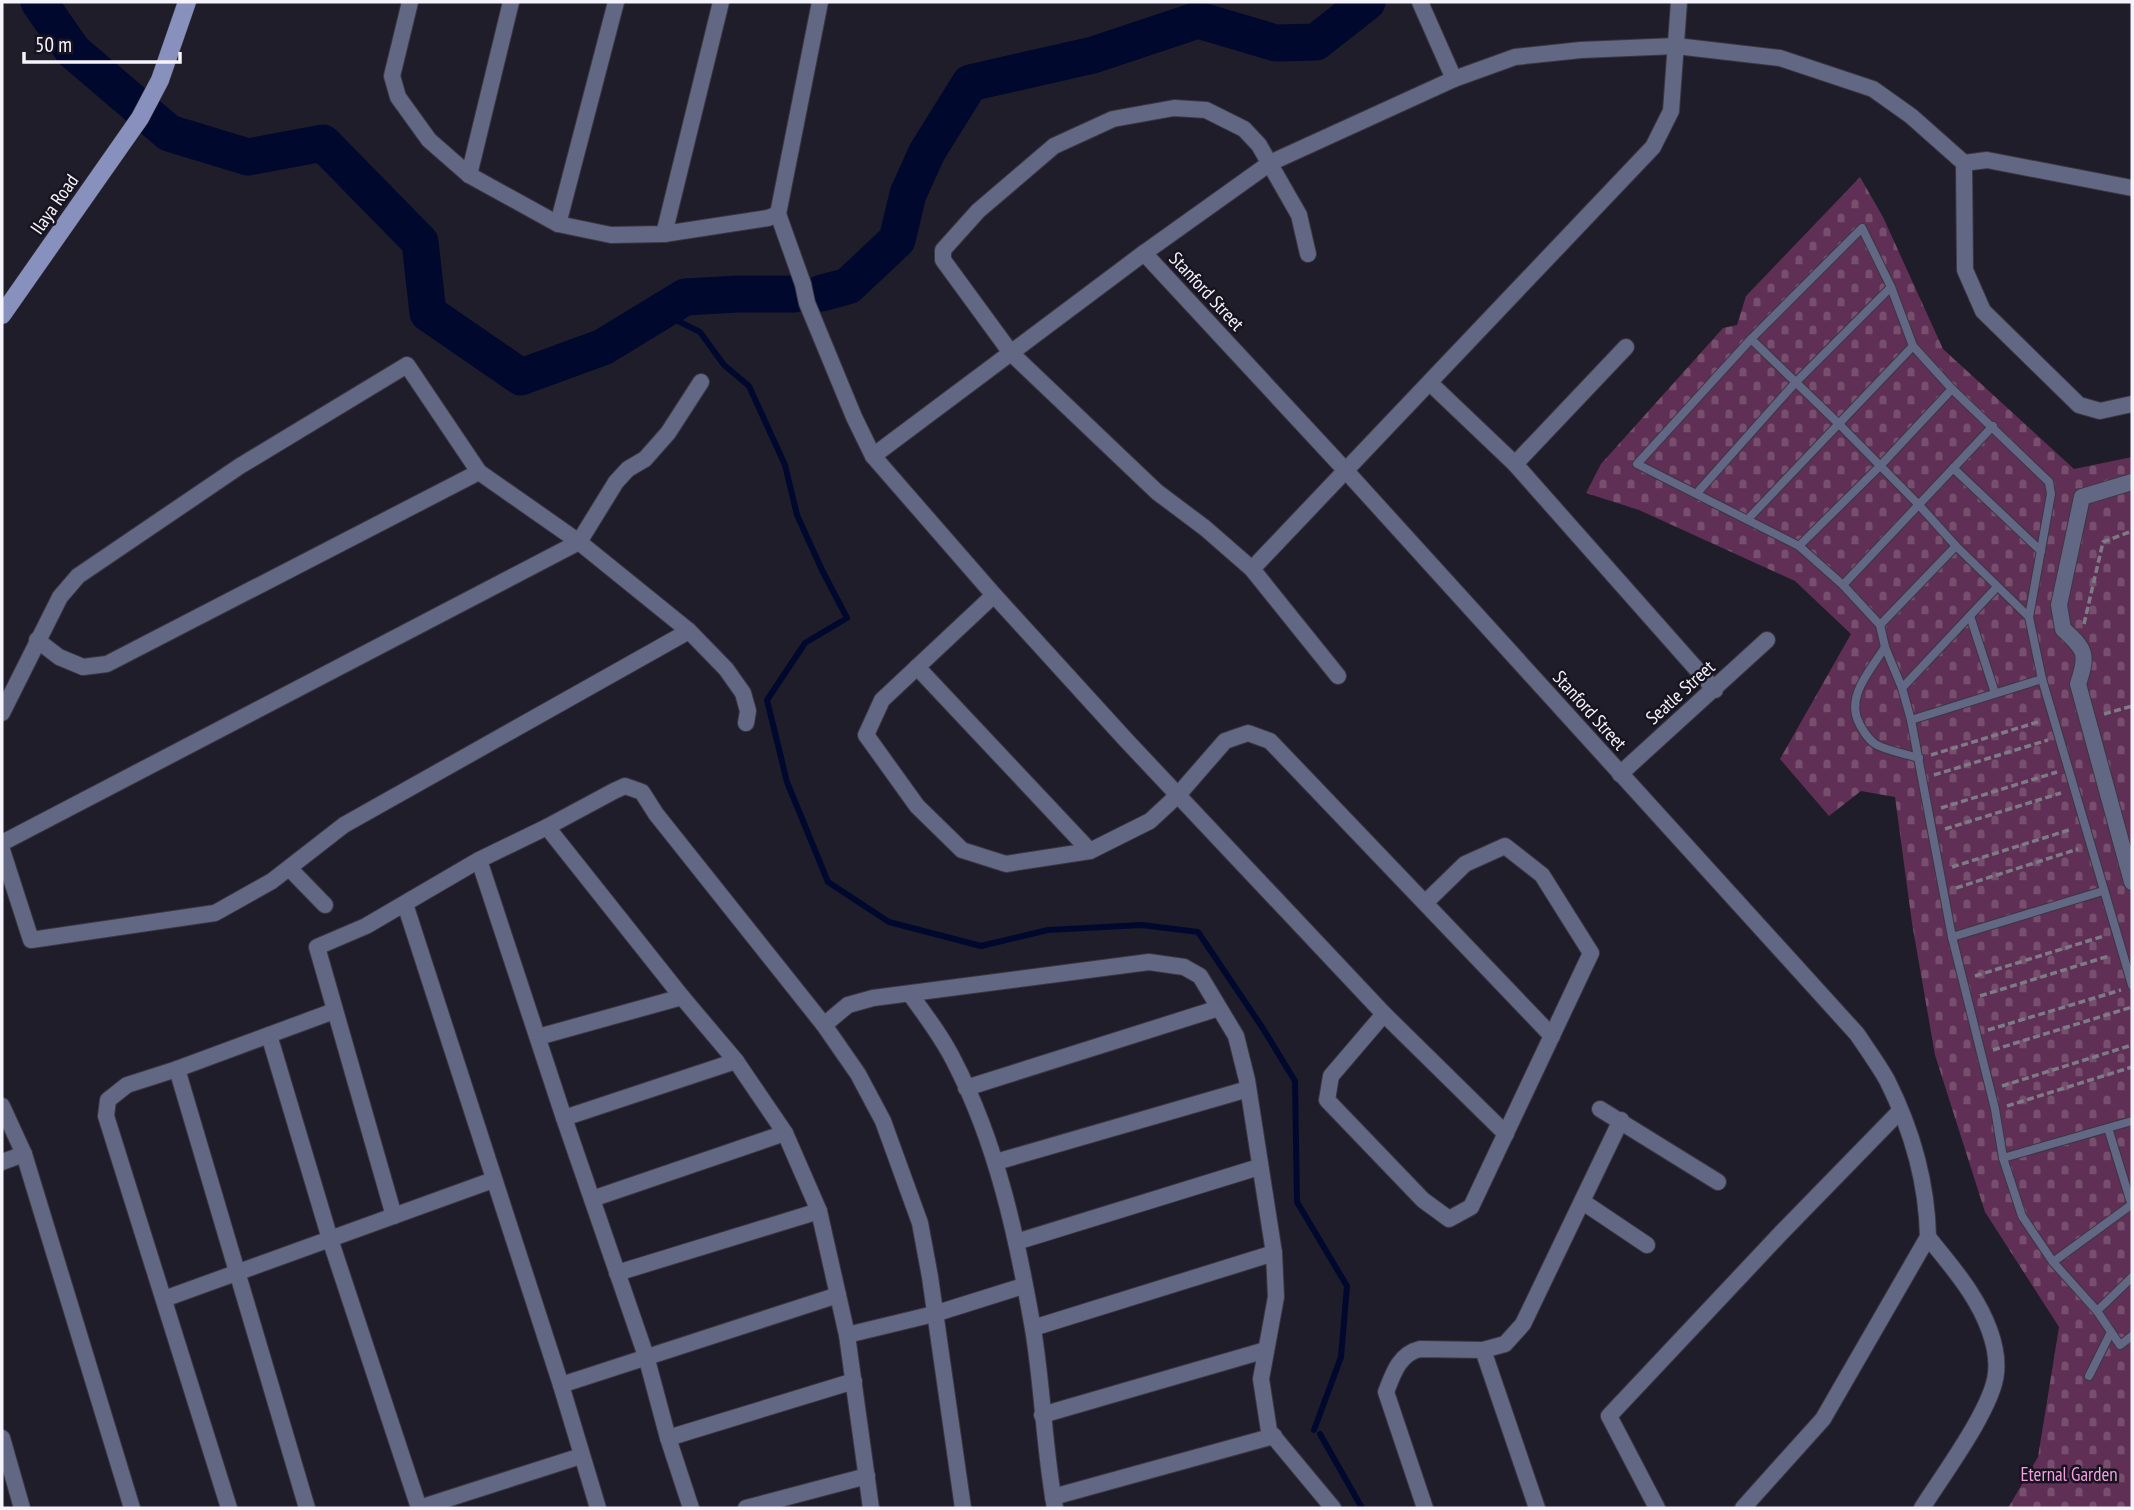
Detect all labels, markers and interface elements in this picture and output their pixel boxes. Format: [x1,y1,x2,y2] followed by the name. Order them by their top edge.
[24,21,180,65] scale bar
[35,31,72,58] text: 50 m
[25,169,83,239] street label: Ilaya Road
[1164,247,1250,336] street label: Stanford Street
[1641,654,1720,729] street label: Seatle Street
[1548,665,1633,755] street label: Stanford Street
[2020,1462,2118,1486] park label: Eternal Garden

